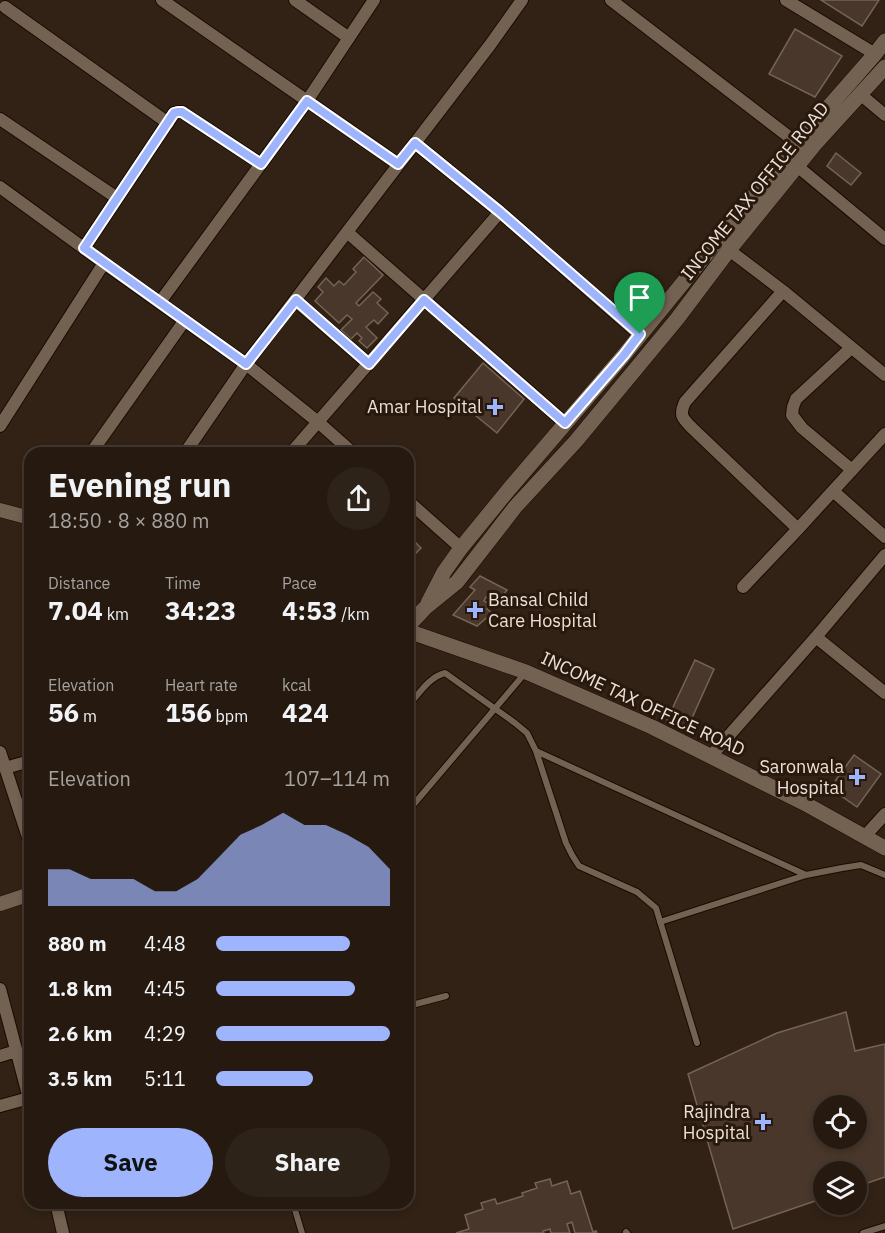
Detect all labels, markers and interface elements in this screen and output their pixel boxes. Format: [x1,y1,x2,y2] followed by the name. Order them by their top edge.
[676,97,834,284] street label: INCOME TAX OFFICE ROAD
[614,272,665,334] pin
[623,281,656,314] icon: arrive
[367,395,482,418] place label: Amar Hospital
[486,398,504,416] marker: Amar Hospital
[48,463,232,506] text: Evening run
[327,467,390,530] button: share
[48,507,209,534] text: 18:50 · 8 × 880 m
[48,573,110,593] text: Distance
[165,573,201,593] text: Time
[282,573,317,593] text: Pace
[488,588,597,632] place label: Bansal Child Care Hospital
[48,593,103,627] text: 7.04
[165,593,236,627] text: 34:23
[282,593,337,627] text: 4:53
[466,601,484,619] marker: Bansal Child Care Hospital
[103,604,129,624] text: km
[337,604,370,624] text: /km
[538,646,749,761] street label: INCOME TAX OFFICE ROAD
[48,675,114,695] text: Elevation
[165,675,238,695] text: Heart rate
[282,675,311,695] text: kcal
[48,695,79,729] text: 56
[165,695,212,729] text: 156
[282,695,329,729] text: 424
[79,706,97,726] text: m
[212,706,248,726] text: bpm
[759,755,844,799] place label: Saronwala Hospital
[48,765,131,792] text: Elevation
[284,765,390,792] text: 107–114 m
[848,768,866,786] marker: Saronwala Hospital
[48,930,107,957] text: 880 m
[144,930,186,957] text: 4:48
[48,975,112,1002] text: 1.8 km
[144,975,186,1002] text: 4:45
[48,1020,112,1047] text: 2.6 km
[144,1020,186,1047] text: 4:29
[48,1065,112,1092] text: 3.5 km
[144,1065,186,1092] text: 5:11
[813,1095,867,1215] map controls
[813,1095,867,1149] button: locate
[683,1100,750,1144] place label: Rajindra Hospital
[754,1113,772,1131] marker: Rajindra Hospital
[48,1128,213,1197] button: Save
[225,1128,390,1197] button: Share
[813,1161,867,1215] button: layers

